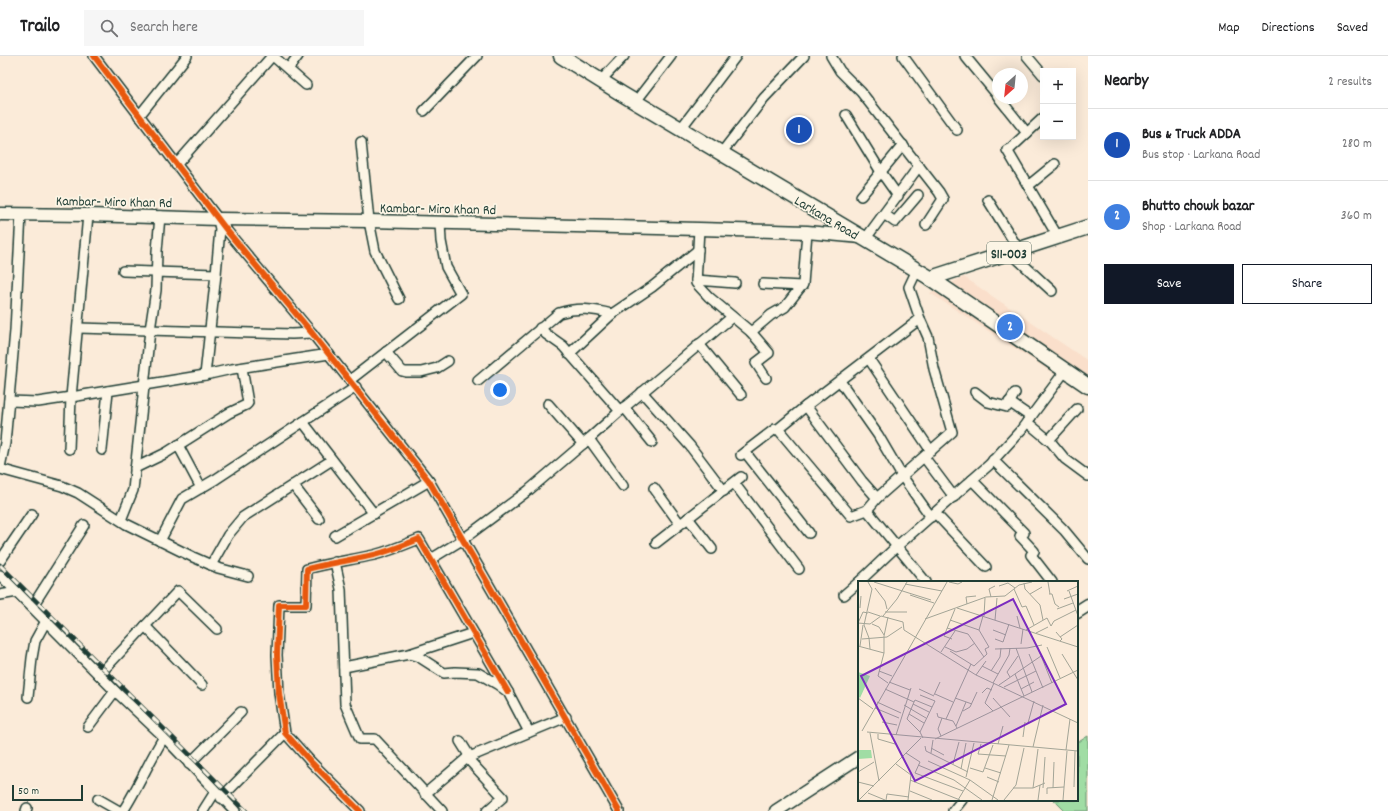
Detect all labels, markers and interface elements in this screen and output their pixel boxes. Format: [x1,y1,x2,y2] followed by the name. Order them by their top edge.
[84,10,364,46] search box
[20,14,60,41] text: Trailo
[98,17,120,39] icon: search
[130,17,198,39] text: Search here
[1218,18,1240,38] text: Map
[1262,18,1315,38] text: Directions
[1337,18,1368,38] text: Saved
[992,68,1028,104] north arrow
[1040,68,1076,140] map controls
[1040,68,1076,104] button: +
[1104,70,1148,94] text: Nearby
[1328,73,1372,92] text: 2 results
[1040,104,1076,140] button: −
[786,115,812,145] pin: 1
[1142,124,1241,146] text: Bus & Truck ADDA
[1116,135,1118,154] text: 1
[1342,135,1372,154] text: 280 m
[1142,146,1260,165] text: Bus stop · Larkana Road
[56,192,172,214] street label: Kambar- Miro Khan Rd
[790,192,862,246] street label: Larkana Road
[1142,196,1254,218] text: Bhutto chowk bazar
[380,199,496,221] street label: Kambar- Miro Khan Rd
[1114,207,1120,226] text: 2
[1341,207,1372,226] text: 360 m
[1142,218,1241,237] text: Shop · Larkana Road
[987,242,1031,264] road number: S11-003
[1104,264,1234,304] button: Save
[1242,264,1372,304] button: Share
[997,312,1023,342] pin: 2
[490,380,510,400] your location
[858,581,1078,801] inset map
[12,783,83,802] scale bar
[18,784,39,800] text: 50 m

